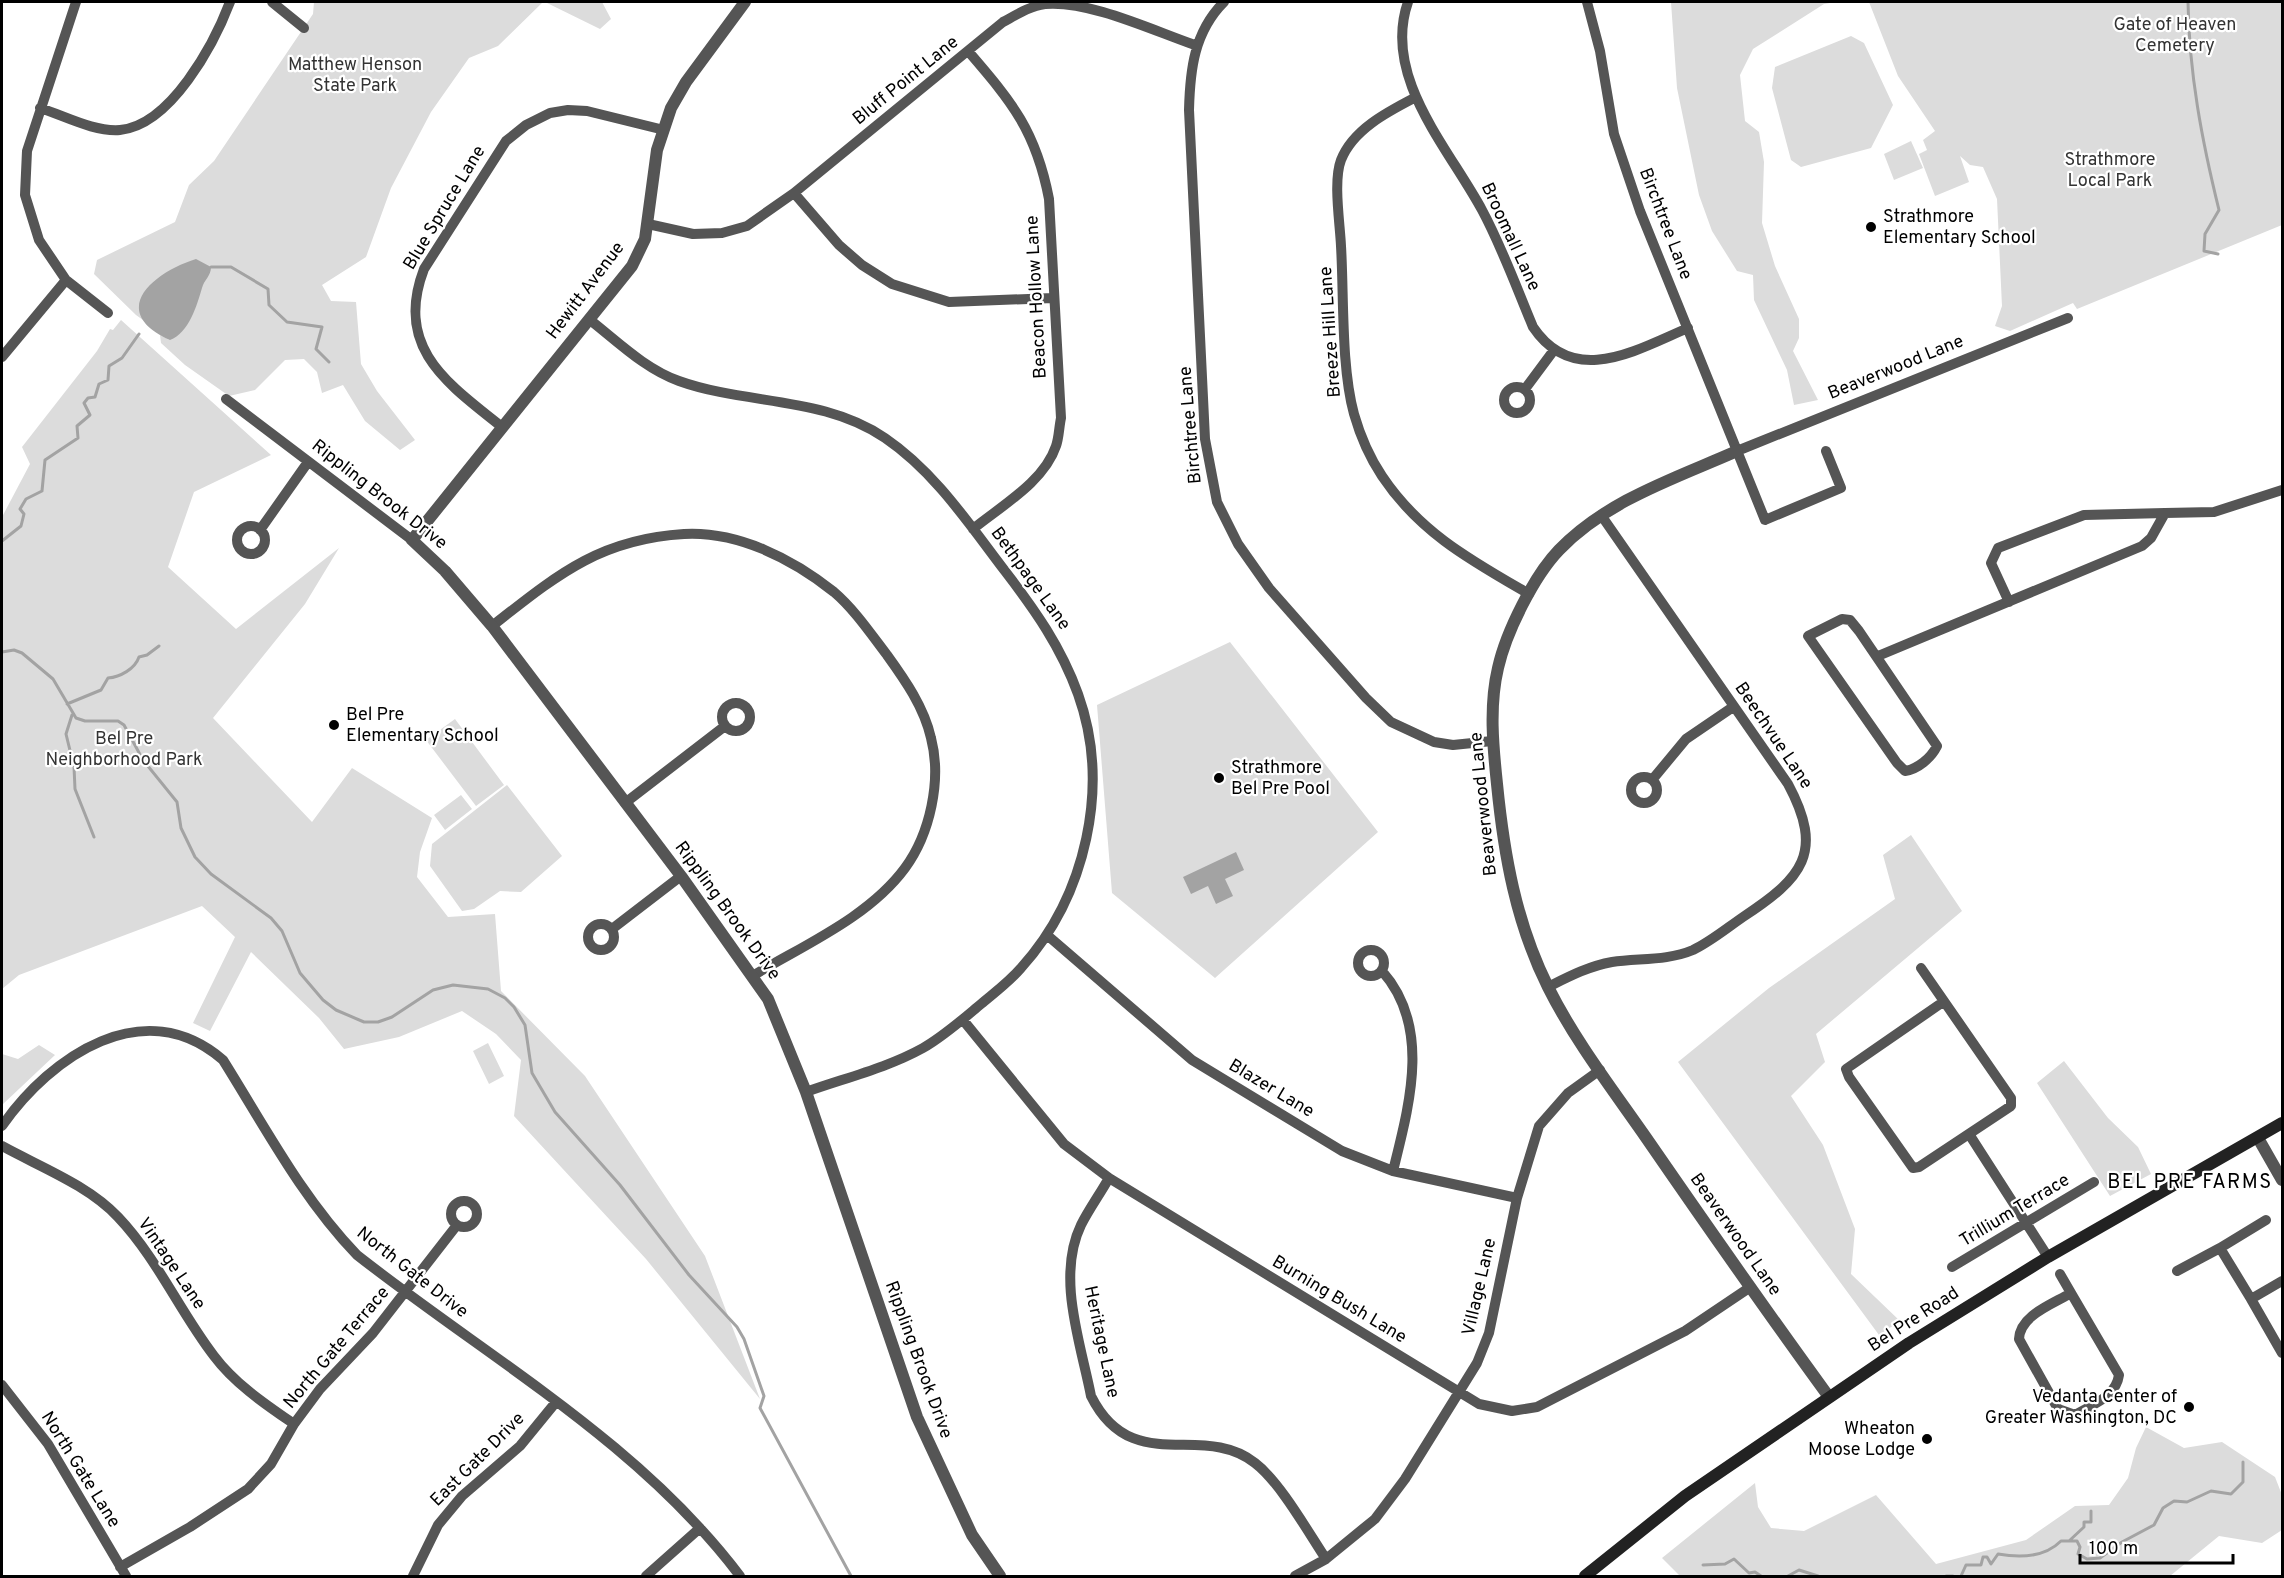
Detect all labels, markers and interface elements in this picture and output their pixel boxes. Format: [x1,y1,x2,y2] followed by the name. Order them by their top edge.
[2113,14,2237,58] park label: Gate of Heaven Cemetery
[848,31,964,131] street label: Bluff Point Lane
[288,54,422,98] park label: Matthew Henson State Park
[399,142,491,274] street label: Blue Spruce Lane
[2064,149,2156,193] park label: Strathmore Local Park
[1633,165,1697,283] street label: Birchtree Lane
[1475,179,1545,295] street label: Broomall Lane
[1883,206,2036,250] place label: Strathmore Elementary School
[1021,215,1053,379] street label: Beacon Hollow Lane
[1864,220,1878,234] marker: Strathmore Elementary School
[542,238,630,344] street label: Hewitt Avenue
[1315,266,1347,398] street label: Breeze Hill Lane
[1825,330,1967,406] street label: Beaverwood Lane
[1174,365,1208,485] street label: Birchtree Lane
[306,435,452,555] street label: Rippling Brook Drive
[985,523,1075,635] street label: Bethpage Lane
[1729,678,1817,794] street label: Beechvue Lane
[346,704,499,748] place label: Bel Pre Elementary School
[327,718,341,732] marker: Bel Pre Elementary School
[45,728,203,772] park label: Bel Pre Neighborhood Park
[1465,731,1503,877] street label: Beaverwood Lane
[1231,757,1330,801] place label: Strathmore Bel Pre Pool
[1212,771,1226,785] marker: Strathmore Bel Pre Pool
[669,837,785,985] street label: Rippling Brook Drive
[1224,1054,1318,1124] street label: Blazer Lane
[1684,1169,1786,1301] street label: Beaverwood Lane
[1956,1169,2074,1253] street label: Trillium Terrace
[2107,1170,2273,1196] district label: BEL PRE FARMS
[132,1213,210,1315] street label: Vintage Lane
[352,1222,472,1324] street label: North Gate Drive
[1458,1236,1502,1338] street label: Village Lane
[1267,1251,1411,1349] street label: Burning Bush Lane
[879,1278,957,1442] street label: Rippling Brook Drive
[279,1282,395,1414] street label: North Gate Terrace
[1864,1282,1964,1358] street label: Bel Pre Road
[1078,1284,1124,1400] street label: Heritage Lane
[1985,1386,2177,1430] place label: Vedanta Center of Greater Washington, DC
[2182,1400,2196,1414] marker: Vedanta Center of Greater Washington, DC
[35,1408,125,1532] street label: North Gate Lane
[426,1408,530,1512] street label: East Gate Drive
[1808,1418,1915,1462] place label: Wheaton Moose Lodge
[1920,1432,1934,1446] marker: Wheaton Moose Lodge
[2080,1527,2233,1565] scale bar
[2089,1538,2138,1561] text: 100 m

